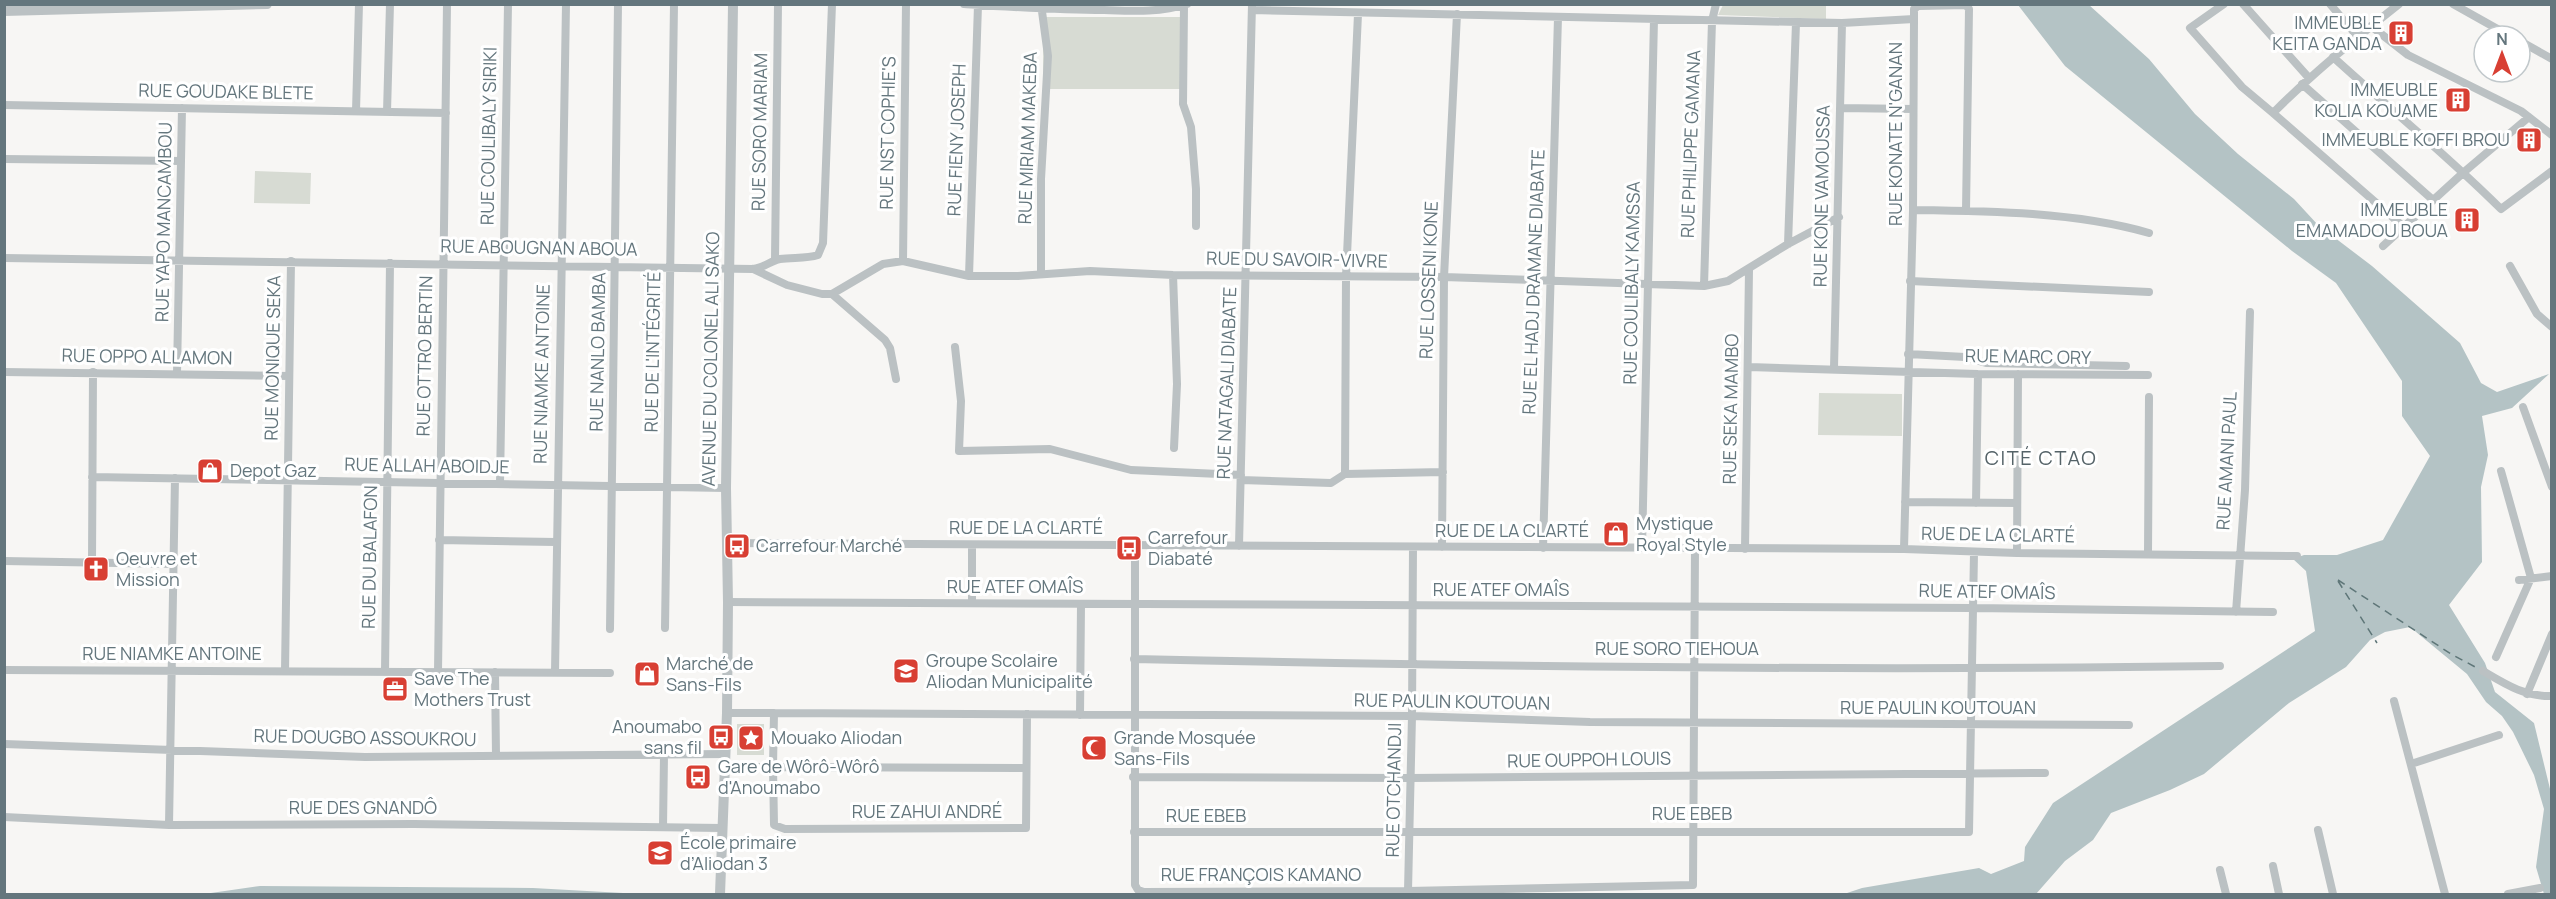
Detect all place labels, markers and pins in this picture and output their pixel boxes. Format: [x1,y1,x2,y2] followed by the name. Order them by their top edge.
[2272,10,2383,55] place label: IMMEUBLE KEITA GANDA
[2386,18,2416,48] building icon: IMMEUBLE KEITA GANDA
[2315,77,2438,122] place label: IMMEUBLE KOLIA KOUAME
[2443,85,2473,115] building icon: IMMEUBLE KOLIA KOUAME
[2514,125,2544,155] building icon: IMMEUBLE KOFFI BROU
[2321,127,2510,151] place label: IMMEUBLE KOFFI BROU
[2296,197,2449,242] place label: IMMEUBLE EMAMADOU BOUA
[2452,205,2482,235] building icon: IMMEUBLE EMAMADOU BOUA
[195,456,225,486] shop icon: Depot Gaz
[230,458,317,482] place label: Depot Gaz
[1636,511,1727,556] place label: Mystique Royal Style
[1601,519,1631,549] shop icon: Mystique Royal Style
[1148,525,1229,570] place label: Carrefour Diabaté
[722,531,752,561] bus stop icon: Carrefour Marché
[756,533,902,557] place label: Carrefour Marché
[1114,533,1144,563] bus stop icon: Carrefour Diabaté
[116,546,198,591] place label: Oeuvre et Mission
[81,554,111,584] church icon: Oeuvre et Mission
[926,648,1093,693] place label: Groupe Scolaire Aliodan Municipalité
[666,651,753,696] place label: Marché de Sans-Fils
[891,656,921,686] school or university icon: Groupe Scolaire Aliodan Municipalité
[632,659,662,689] shop icon: Marché de Sans-Fils
[414,666,531,711] place label: Save The Mothers Trust
[380,674,410,704] office icon: Save The Mothers Trust
[612,714,702,759] place label: Anoumabo sans fil
[706,722,736,752] bus stop icon: Anoumabo sans fil
[736,723,766,753] place icon: Mouako Aliodan
[771,725,902,749] place label: Mouako Aliodan
[1114,725,1256,770] place label: Grande Mosquée Sans-Fils
[1079,733,1109,763] mosque icon: Grande Mosquée Sans-Fils
[718,754,879,799] place label: Gare de Wôrô-Wôrô d'Anoumabo
[683,762,713,792] bus stop icon: Gare de Wôrô-Wôrô d'Anoumabo
[680,830,797,875] place label: École primaire d’Aliodan 3
[645,838,675,868] school or university icon: École primaire d’Aliodan 3

